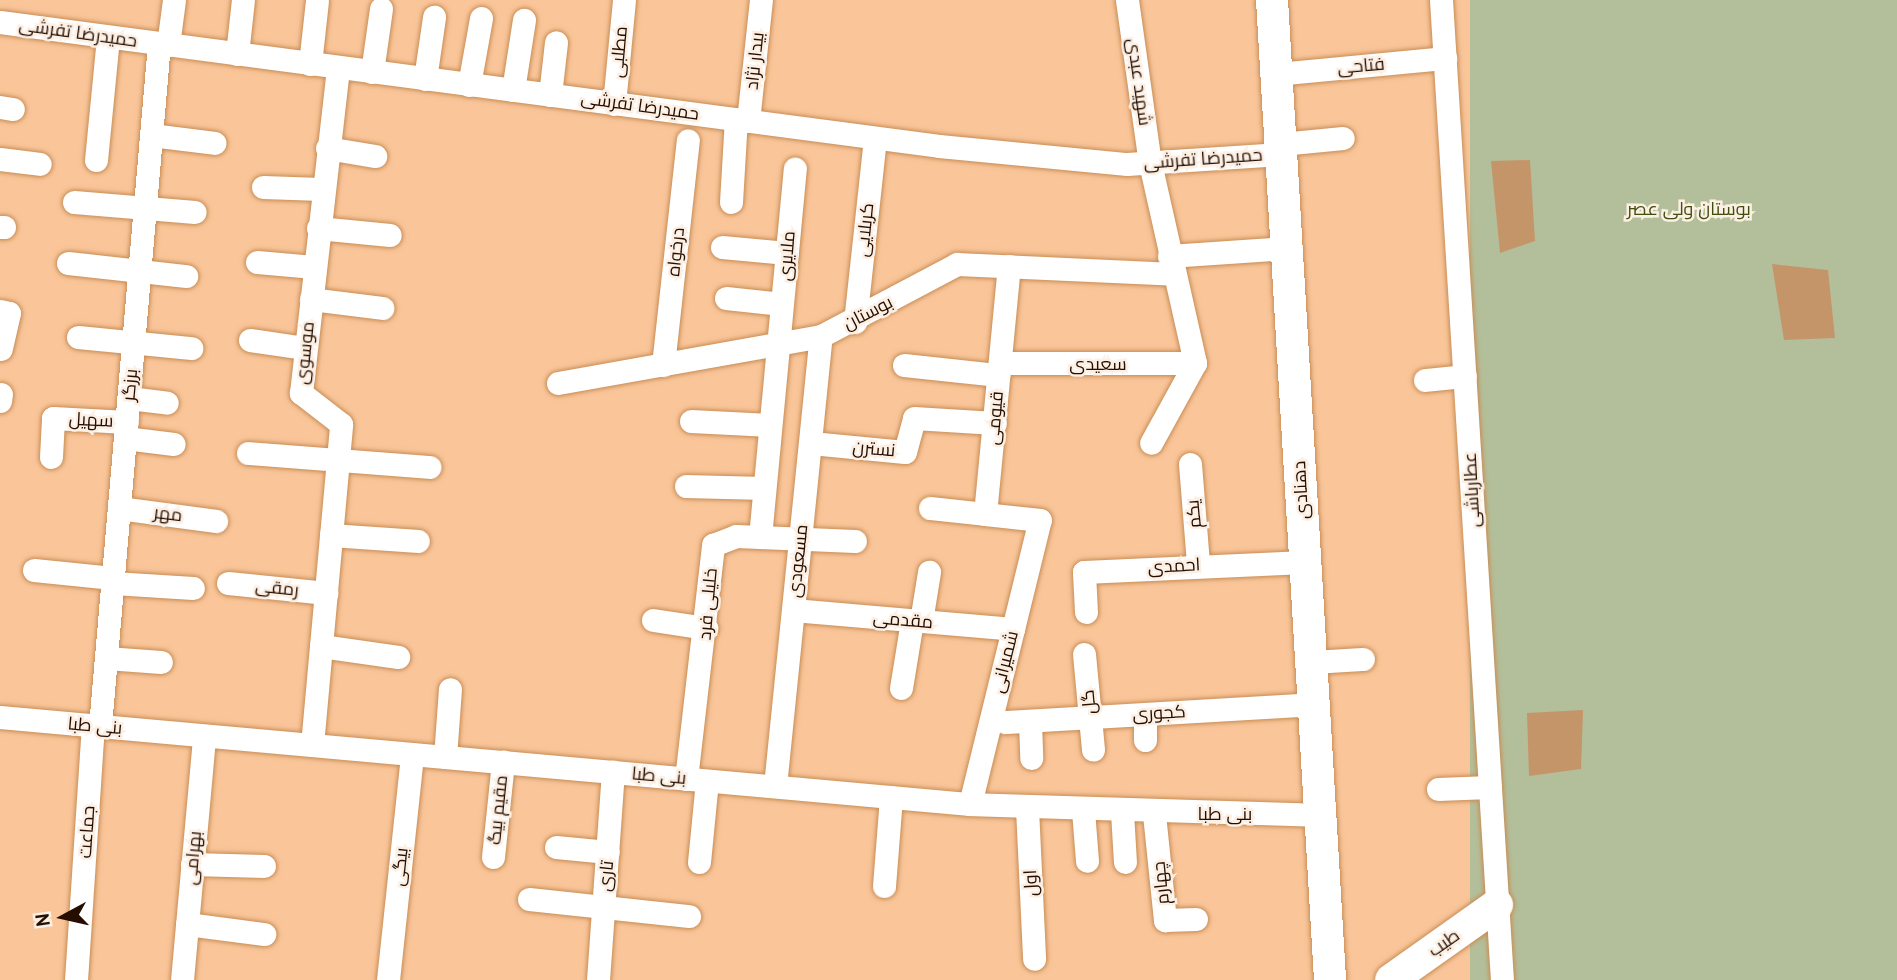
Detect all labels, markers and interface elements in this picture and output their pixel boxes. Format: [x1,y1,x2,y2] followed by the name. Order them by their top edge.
[17,14,139,52] street label: حمیدرضا تفرشی
[606,25,632,79] street label: مطلبی
[741,31,769,91] street label: بیدار نژاد
[1122,37,1156,127] street label: شهید عبدی
[1336,53,1386,79] street label: فتاحی
[579,87,701,125] street label: حمیدرضا تفرشی
[1143,144,1263,174] street label: حمیدرضا تفرشی
[1627,198,1751,220] park label: بوستان ولی عصر
[851,202,879,258] street label: کربلایی
[663,226,689,278] street label: درخواه
[774,230,800,282] street label: ملایری
[840,291,896,335] street label: بوستان
[291,320,319,386] street label: موسوی
[1069,353,1127,375] street label: سعیدی
[118,368,142,402] street label: برزگر
[982,390,1008,446] street label: قیومی
[68,408,114,432] street label: سهیل
[852,436,896,462] street label: نسترن
[1459,452,1485,528] street label: عطارباشی
[1289,460,1313,520] street label: دهنادی
[1182,499,1206,529] street label: یکم
[152,502,184,526] street label: مهر
[783,523,813,599] street label: مسعودی
[1147,554,1201,578] street label: احمدی
[694,567,722,641] street label: خلیلی فرد
[254,575,300,601] street label: رمقی
[872,607,934,633] street label: مقدمی
[987,629,1023,695] street label: شمیرانی
[1077,689,1101,715] street label: گل
[1132,701,1186,725] street label: کجوری
[67,713,123,739] street label: بنی طبا
[631,763,687,789] street label: بنی طبا
[484,774,512,846] street label: مقیم بیگ
[1198,803,1252,825] street label: بنی طبا
[74,805,100,859] street label: جماعت
[180,830,206,886] street label: بهرامی
[387,847,413,887] street label: بیگی
[594,859,618,893] street label: تاری
[1148,860,1174,906] street label: چهارم
[1020,869,1042,897] street label: اول
[28,882,98,952] north arrow
[29,912,55,928] text: N
[1424,925,1464,961] street label: طیب

